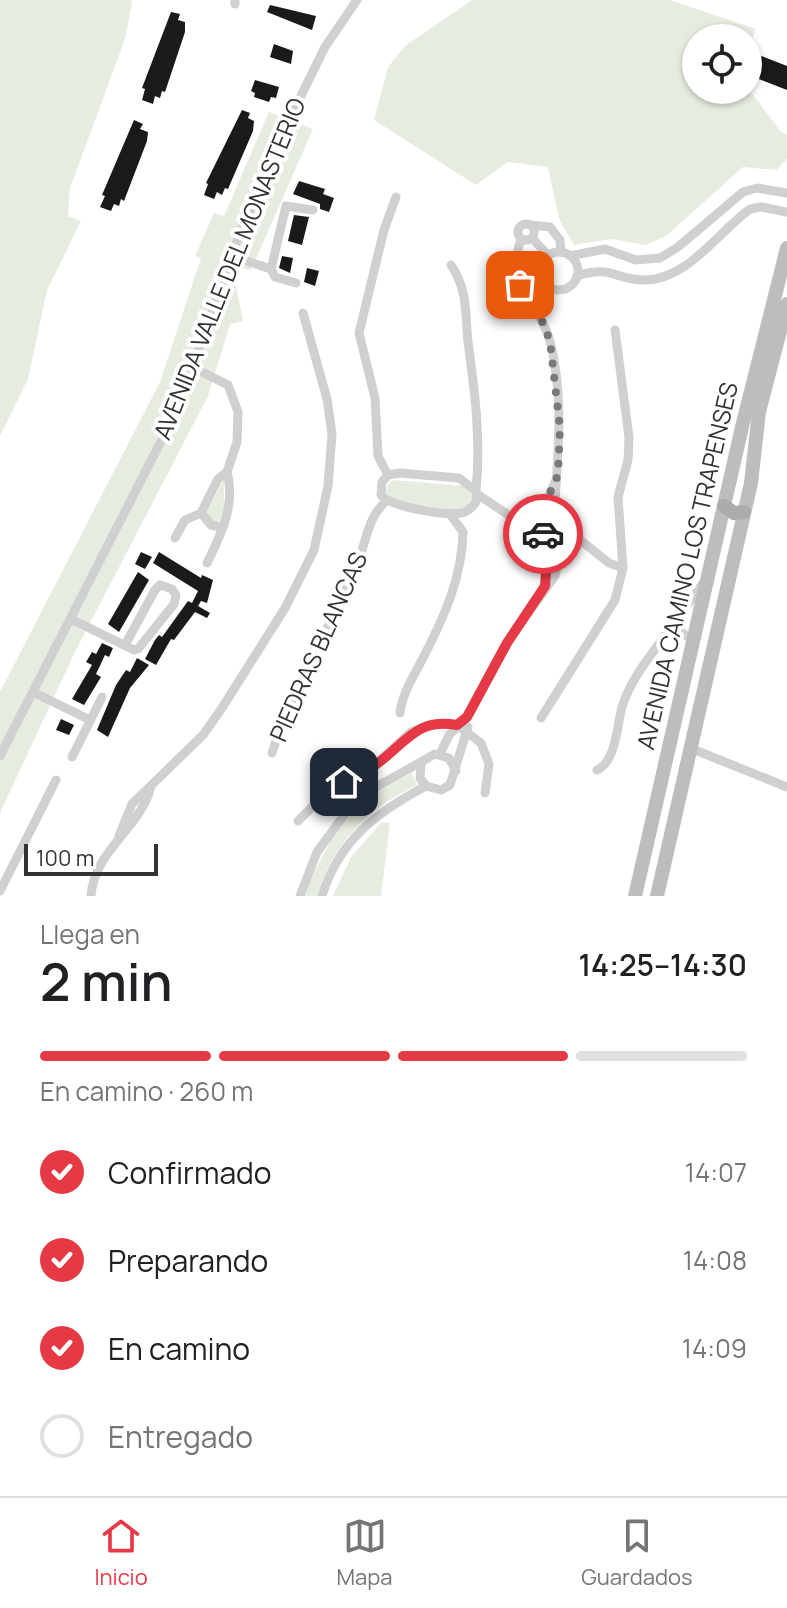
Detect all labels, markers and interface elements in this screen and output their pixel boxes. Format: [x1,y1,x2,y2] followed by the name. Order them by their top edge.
[682,24,762,104] map controls
[682,24,762,104] button: locate
[145,93,312,444] street label: AVENIDA VALLE DEL MONASTERIO
[486,251,554,319] pin
[498,263,542,307] icon: bag
[628,379,745,753] street label: AVENIDA CAMINO LOS TRAPENSES
[503,494,583,574] courier
[521,512,565,556] icon: car
[261,546,374,746] street label: PIEDRAS BLANCAS
[310,748,378,816] pin
[322,760,366,804] icon: home
[24,840,158,876] scale bar
[36,843,94,873] text: 100 m
[40,916,140,952] text: Llega en
[578,944,747,985] text: 14:25–14:30
[40,946,173,1017] text: 2 min
[40,1073,253,1109] text: En camino · 260 m
[40,1150,84,1194] icon: check
[108,1152,272,1193] text: Confirmado
[685,1154,747,1190] text: 14:07
[40,1238,84,1282] icon: check
[108,1240,268,1281] text: Preparando
[683,1242,747,1278] text: 14:08
[40,1326,84,1370] icon: check
[108,1328,250,1369] text: En camino
[682,1330,747,1366] text: 14:09
[108,1416,253,1457] text: Entregado
[94,1514,148,1592] tab: Inicio
[337,1514,393,1592] tab: Mapa
[581,1514,693,1592] tab: Guardados

